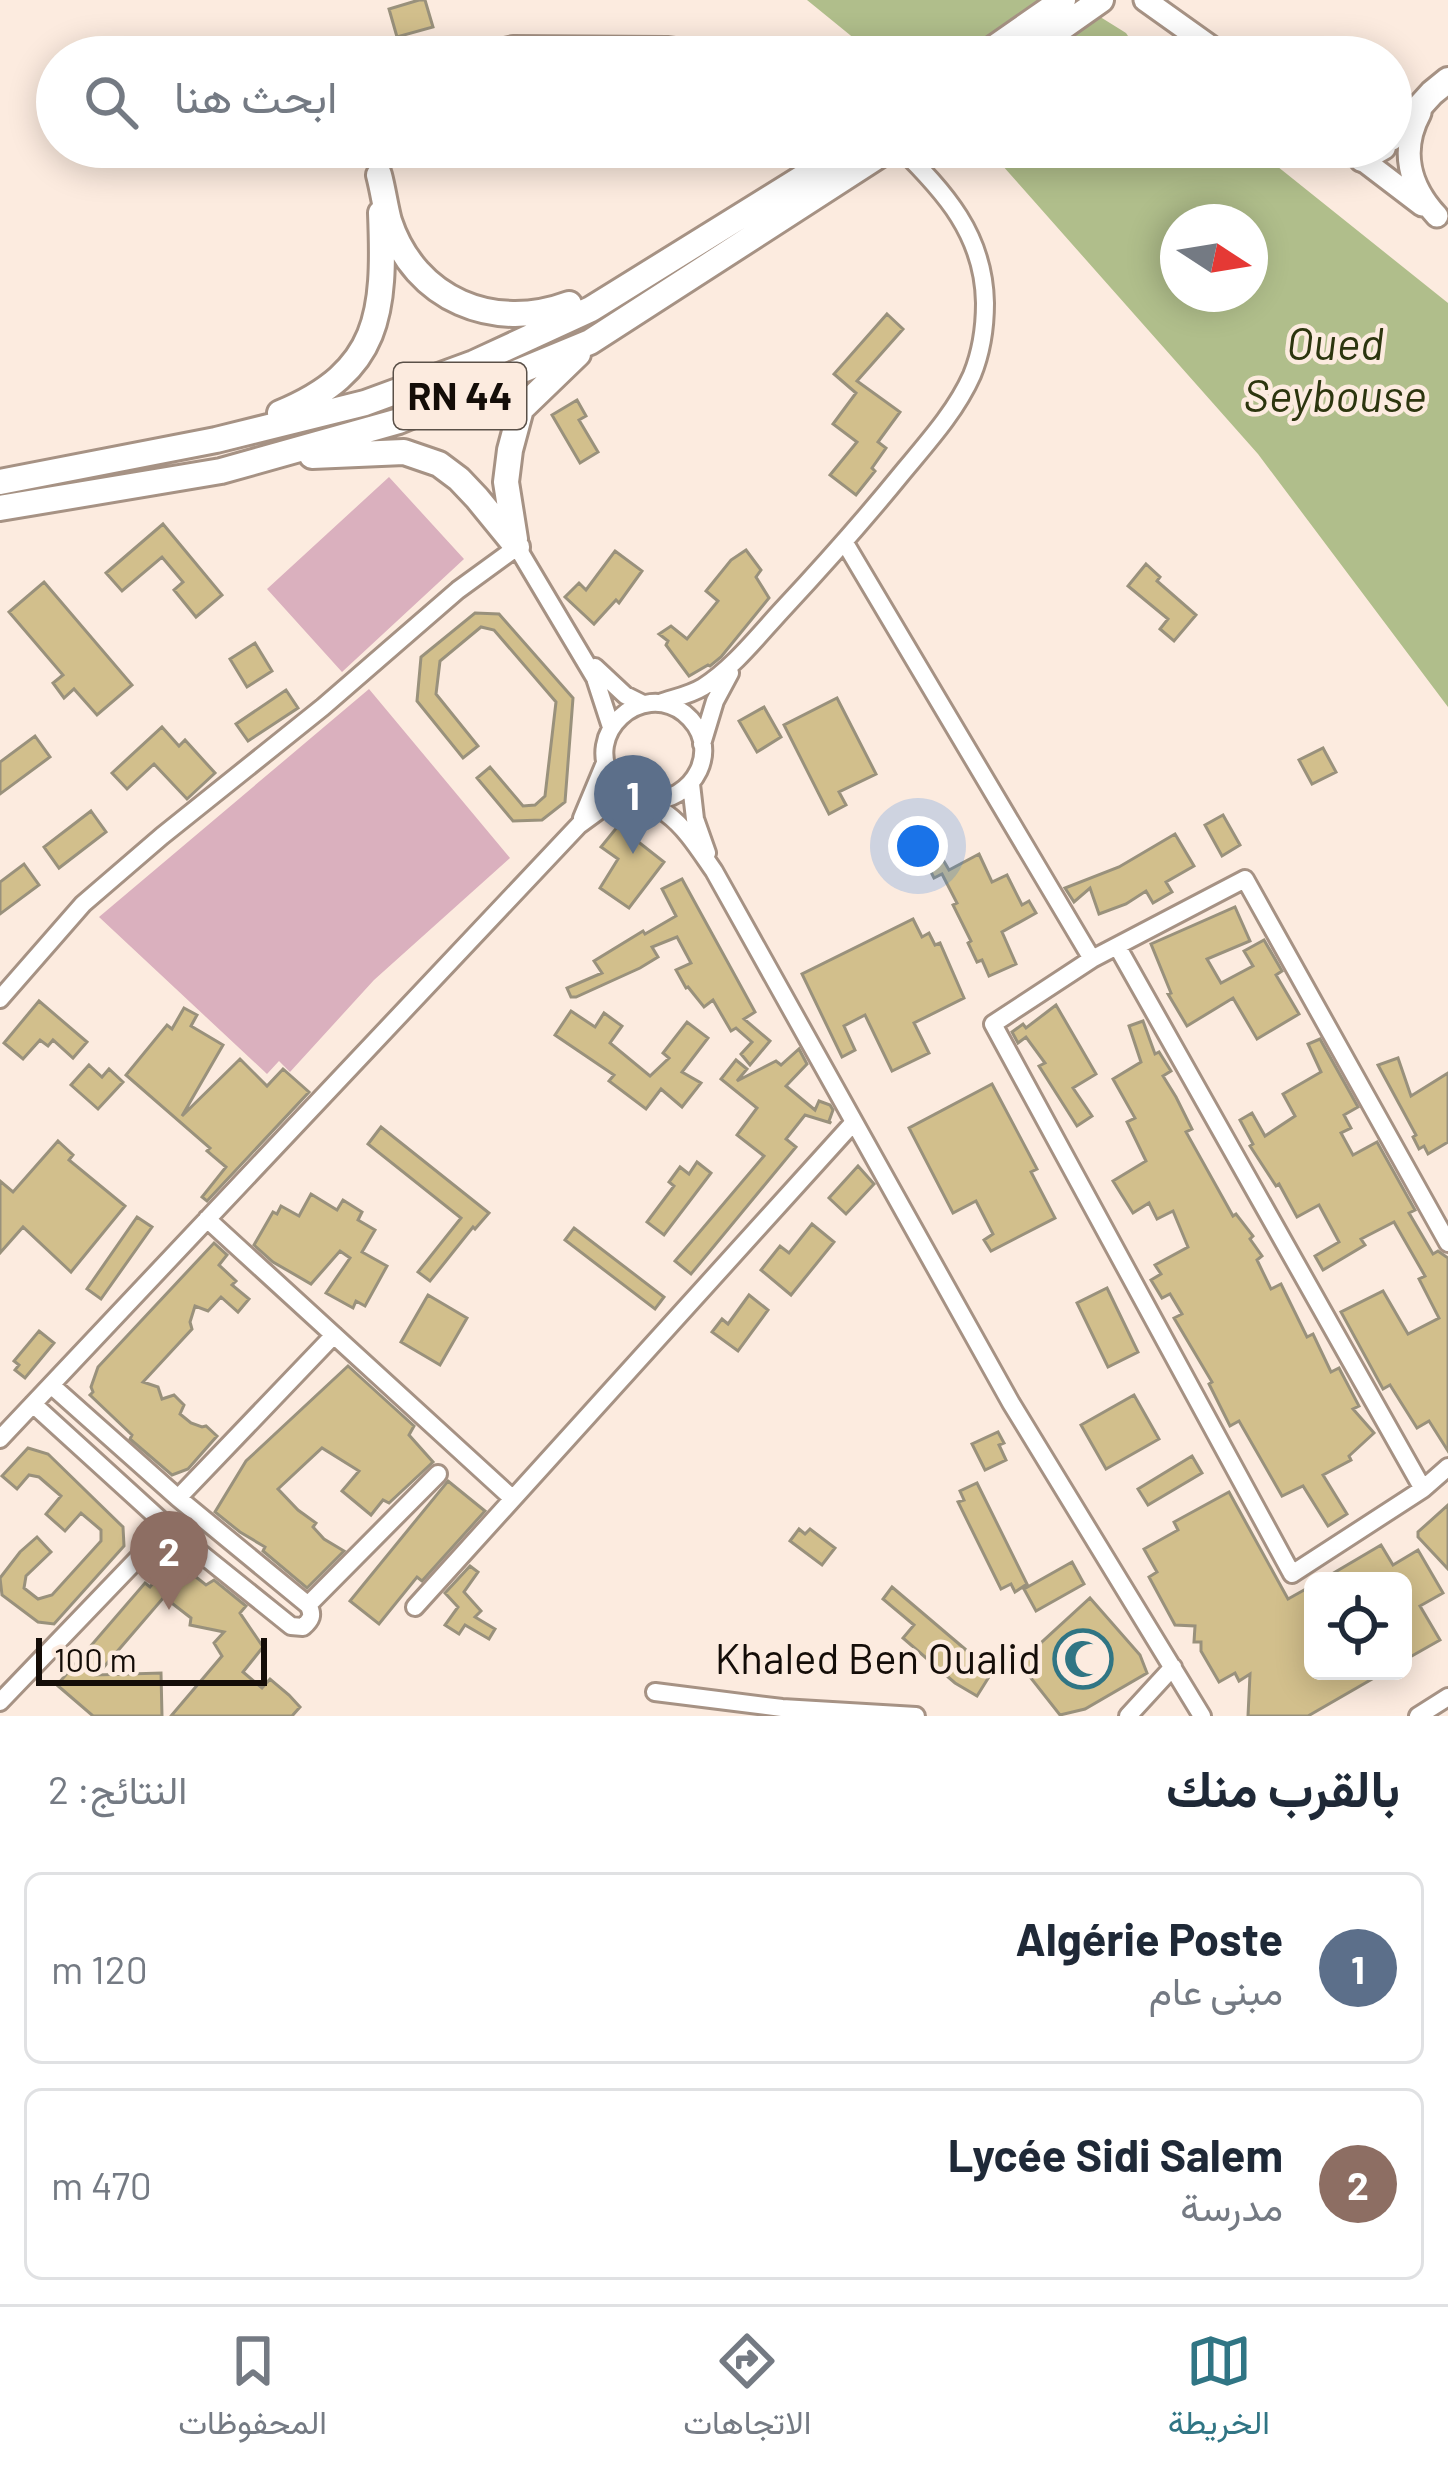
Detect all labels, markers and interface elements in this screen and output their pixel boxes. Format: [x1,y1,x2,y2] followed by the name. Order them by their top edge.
[36,36,1412,168] search box
[174,68,337,122] text: ابحث هنا
[78,69,144,135] icon: search
[1160,204,1268,312] north arrow
[1243,315,1427,421] water label: Oued Seybouse
[394,363,526,429] road number: RN 44
[594,755,672,854] pin: 1
[888,816,948,876] your location
[130,1511,208,1610] pin: 2
[1304,1572,1412,1680] map controls
[1304,1572,1412,1680] button: locate
[1052,1628,1114,1690] mosque icon: Khaled Ben Oualid
[36,1632,267,1685] scale bar
[715,1632,1041,1682] place label: Khaled Ben Oualid
[54,1639,137,1679] text: 100 m
[1166,1756,1400,1817] text: بالقرب منك
[48,1765,187,1812] text: النتائج: 2
[1016,1911,1283,1965] text: Algérie Poste
[51,1945,148,1992] text: 120 m
[1351,1945,1365,1992] text: 1
[1149,1966,1283,2013] text: مبنى عام
[948,2127,1283,2181] text: Lycée Sidi Salem
[51,2161,152,2208] text: 470 m
[1347,2161,1369,2208] text: 2
[1180,2182,1283,2229] text: مدرسة
[178,2328,327,2452] tab: المحفوظات
[683,2328,811,2452] tab: الاتجاهات
[1168,2328,1270,2452] tab: الخريطة

